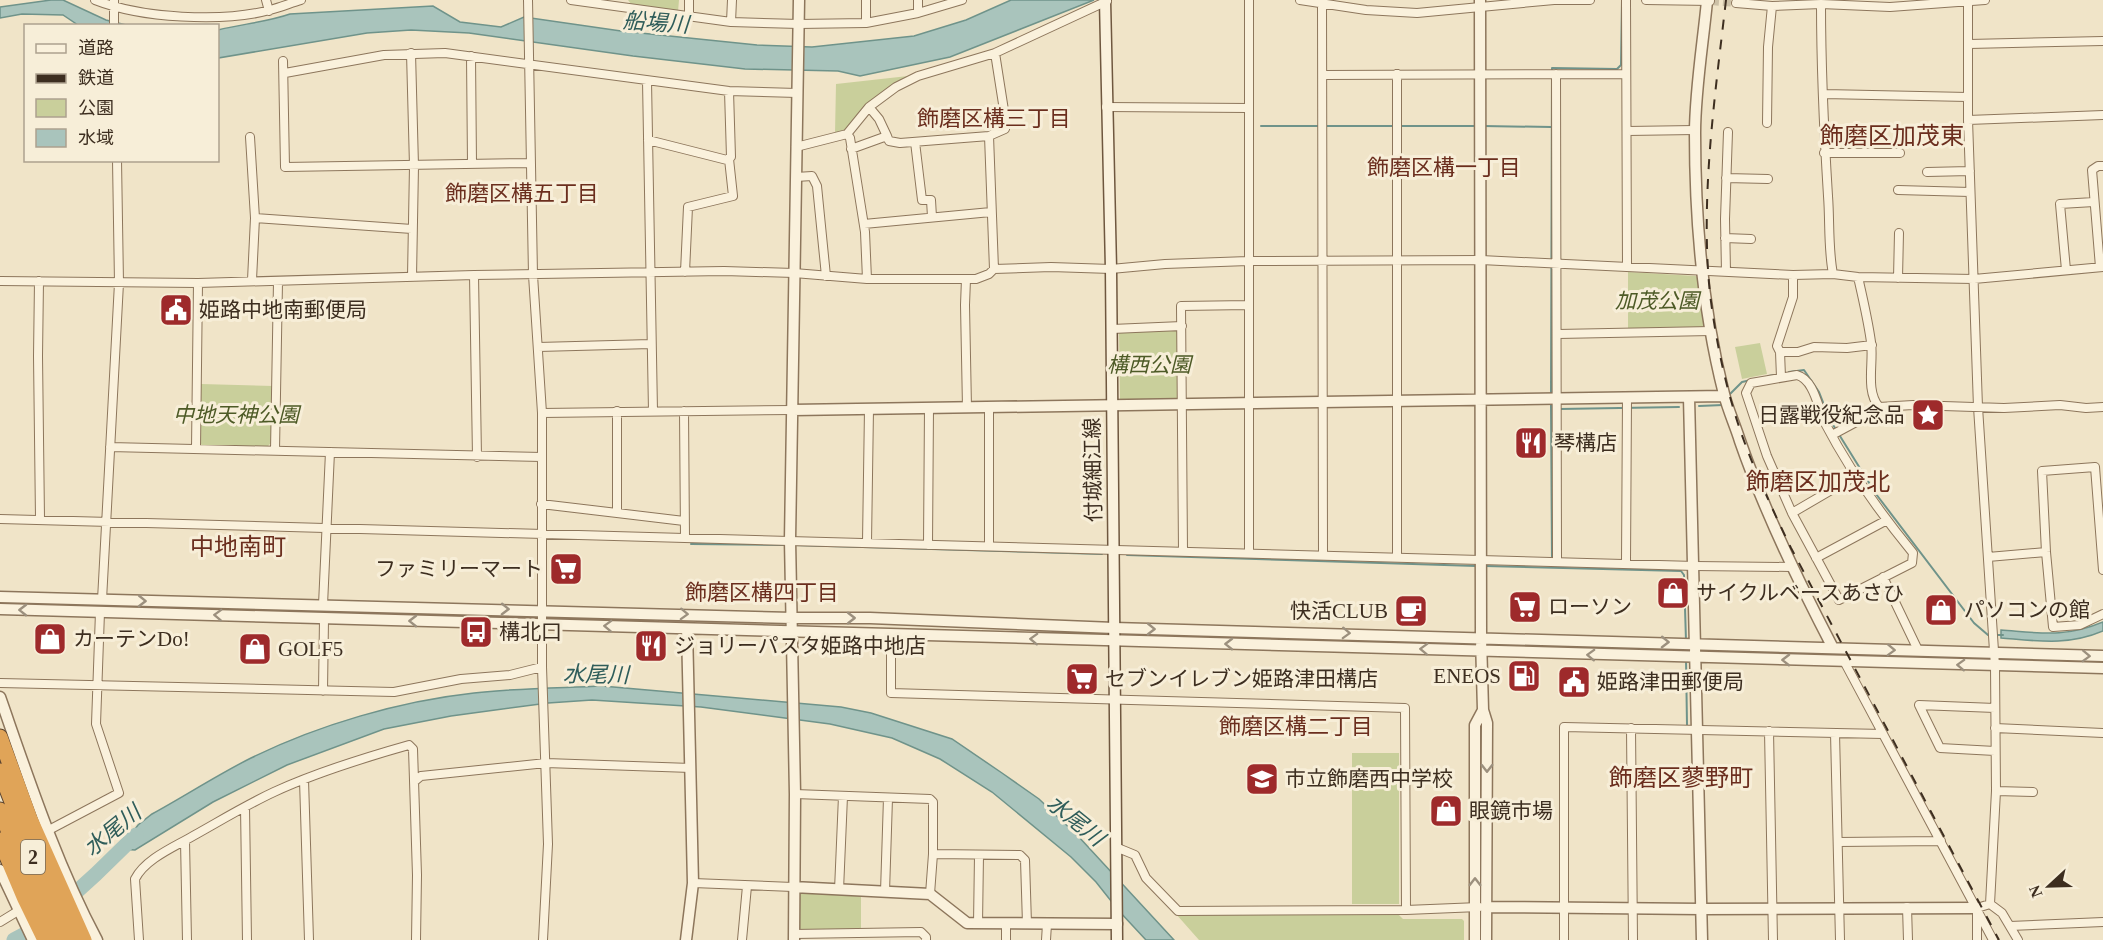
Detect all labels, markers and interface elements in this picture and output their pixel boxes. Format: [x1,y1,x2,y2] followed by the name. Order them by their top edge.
[622,8,692,37] water label: 船場川
[24,24,219,162] legend
[78,38,114,58] text: 道路
[78,68,114,88] text: 鉄道
[78,98,114,118] text: 公園
[917,106,1071,131] district label: 飾磨区構三丁目
[1820,123,1964,149] district label: 飾磨区加茂東
[78,128,114,148] text: 水域
[1367,155,1521,180] district label: 飾磨区構一丁目
[445,181,599,206] district label: 飾磨区構五丁目
[1615,289,1702,313] park label: 加茂公園
[158,292,194,328] public building icon: 姫路中地南郵便局
[199,298,367,322] place label: 姫路中地南郵便局
[1107,353,1194,377] park label: 構西公園
[1910,397,1946,433] place icon: 日露戦役紀念品
[173,403,302,427] park label: 中地天神公園
[1758,403,1905,427] place label: 日露戦役紀念品
[1080,417,1106,523] street label: 付城細江線
[1513,425,1549,461] restaurant icon: 琴構店
[1554,431,1617,455] place label: 琴構店
[1746,469,1890,495] district label: 飾磨区加茂北
[190,534,286,560] district label: 中地南町
[548,551,584,587] supermarket icon: ファミリーマート
[375,557,543,581] place label: ファミリーマート
[1655,575,1691,611] shop icon: サイクルベースあさひ
[685,580,839,605] district label: 飾磨区構四丁目
[1696,581,1904,605] place label: サイクルベースあさひ
[1507,589,1543,625] supermarket icon: ローソン
[1923,592,1959,628] shop icon: パソコンの館
[1393,593,1429,629] cafe icon: 快活CLUB
[138,595,147,607] one-way arrow
[1548,595,1632,619] place label: ローソン
[1964,598,2090,622] place label: パソコンの館
[1290,599,1388,623] place label: 快活CLUB
[18,603,27,616] one-way arrow
[501,603,510,616] one-way arrow
[680,608,689,621] one-way arrow
[213,609,222,622] one-way arrow
[846,612,855,624] one-way arrow
[408,614,417,627] one-way arrow
[458,614,494,650] bus stop icon: 構北口
[499,620,562,644] place label: 構北口
[603,620,612,632] one-way arrow
[32,621,68,657] shop icon: カーテンDo!
[1146,622,1155,635] one-way arrow
[73,627,190,651] place label: カーテンDo!
[1341,627,1350,640] one-way arrow
[633,628,669,664] restaurant icon: ジョリーパスタ姫路中地店
[237,631,273,667] shop icon: GOLF5
[1030,633,1039,645] one-way arrow
[674,634,926,658] place label: ジョリーパスタ姫路中地店
[1661,636,1670,649] one-way arrow
[278,637,343,661] place label: GOLF5
[1225,638,1234,650] one-way arrow
[1419,643,1428,656] one-way arrow
[1887,643,1896,656] one-way arrow
[1586,648,1595,661] one-way arrow
[2082,649,2091,662] one-way arrow
[1781,653,1790,666] one-way arrow
[1506,658,1542,694] fuel station icon: ENEOS
[1956,658,1965,671] one-way arrow
[563,661,631,688] water label: 水尾川
[1064,661,1100,697] supermarket icon: セブンイレブン姫路津田構店
[1433,664,1501,688] place label: ENEOS
[1556,664,1592,700] public building icon: 姫路津田郵便局
[1105,667,1378,691] place label: セブンイレブン姫路津田構店
[1597,670,1744,694] place label: 姫路津田郵便局
[1219,714,1373,739] district label: 飾磨区構二丁目
[1244,761,1280,797] school or university icon: 市立飾磨西中学校
[1481,764,1493,773] one-way arrow
[1609,765,1753,791] district label: 飾磨区蓼野町
[1285,767,1453,791] place label: 市立飾磨西中学校
[1042,790,1111,852] water label: 水尾川
[1428,793,1464,829] shop icon: 眼鏡市場
[79,799,147,861] water label: 水尾川
[1469,799,1553,823] place label: 眼鏡市場
[21,840,45,874] road number: 2
[2019,856,2079,916] north arrow
[1468,877,1481,886] one-way arrow
[2025,882,2046,900] text: N

